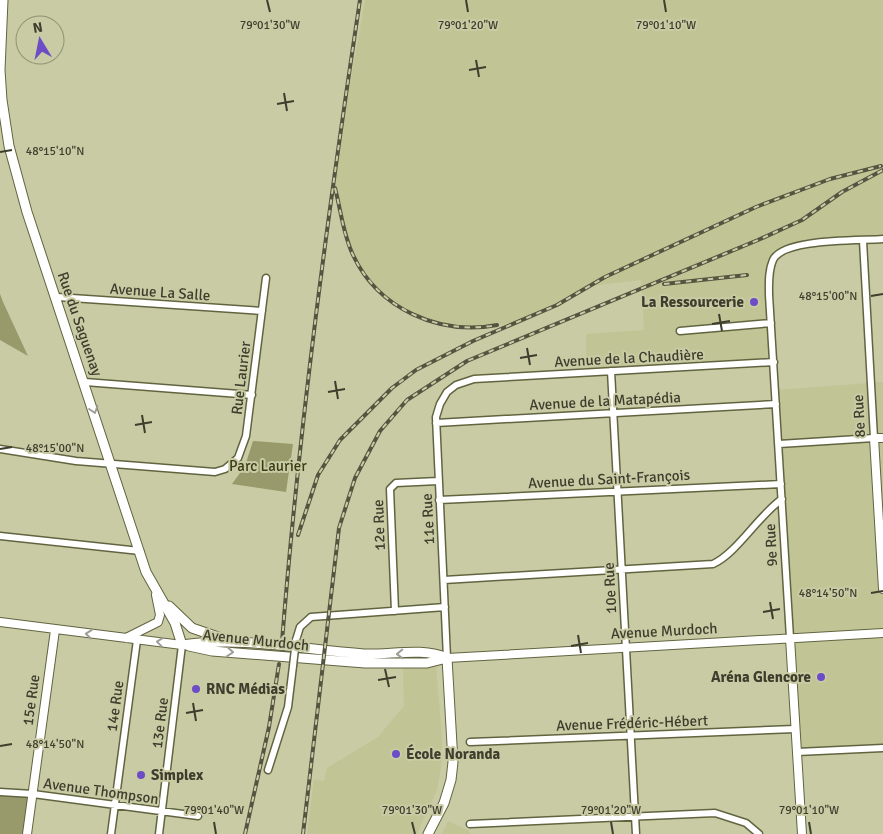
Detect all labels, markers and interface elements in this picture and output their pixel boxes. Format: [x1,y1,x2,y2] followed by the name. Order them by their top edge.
[15,15,65,65] north arrow
[32,18,44,37] text: N
[240,18,300,33] text: 79°01'30"W
[438,18,498,33] text: 79°01'20"W
[636,18,696,33] text: 79°01'10"W
[26,144,84,159] text: 48°15'10"N
[54,269,106,379] street label: Rue du Saguenay
[109,280,211,304] street label: Avenue La Salle
[799,289,857,304] text: 48°15'00"N
[641,293,744,311] place label: La Ressourcerie
[748,296,760,308] marker: La Ressourcerie
[228,340,255,416] street label: Rue Laurier
[554,345,704,371] street label: Avenue de la Chaudière
[529,388,681,414] street label: Avenue de la Matapédia
[849,394,869,438] street label: 8e Rue
[88,405,98,413] one-way arrow
[26,441,84,456] text: 48°15'00"N
[229,457,307,475] park label: Parc Laurier
[527,466,691,492] street label: Avenue du Saint-François
[418,493,438,545] street label: 11e Rue
[369,499,389,551] street label: 12e Rue
[761,523,781,567] street label: 9e Rue
[600,562,620,614] street label: 10e Rue
[799,586,857,601] text: 48°14'50"N
[610,619,718,643] street label: Avenue Murdoch
[202,625,310,655] street label: Avenue Murdoch
[84,629,92,640] one-way arrow
[155,637,163,648] one-way arrow
[227,647,235,658] one-way arrow
[395,648,403,659] one-way arrow
[711,668,811,686] place label: Aréna Glencore
[815,671,827,683] marker: Aréna Glencore
[19,673,43,727] street label: 15e Rue
[103,679,127,733] street label: 14e Rue
[206,680,285,698] place label: RNC Médias
[190,683,202,695] marker: RNC Médias
[148,696,172,750] street label: 13e Rue
[556,711,708,735] street label: Avenue Frédéric-Hébert
[26,737,84,752] text: 48°14'50"N
[406,744,501,763] place label: École Noranda
[390,748,402,760] marker: École Noranda
[151,766,204,784] place label: Simplex
[135,769,147,781] marker: Simplex
[42,774,160,808] street label: Avenue Thompson
[184,803,244,818] text: 79°01'40"W
[382,803,442,818] text: 79°01'30"W
[581,803,641,818] text: 79°01'20"W
[779,803,839,818] text: 79°01'10"W

